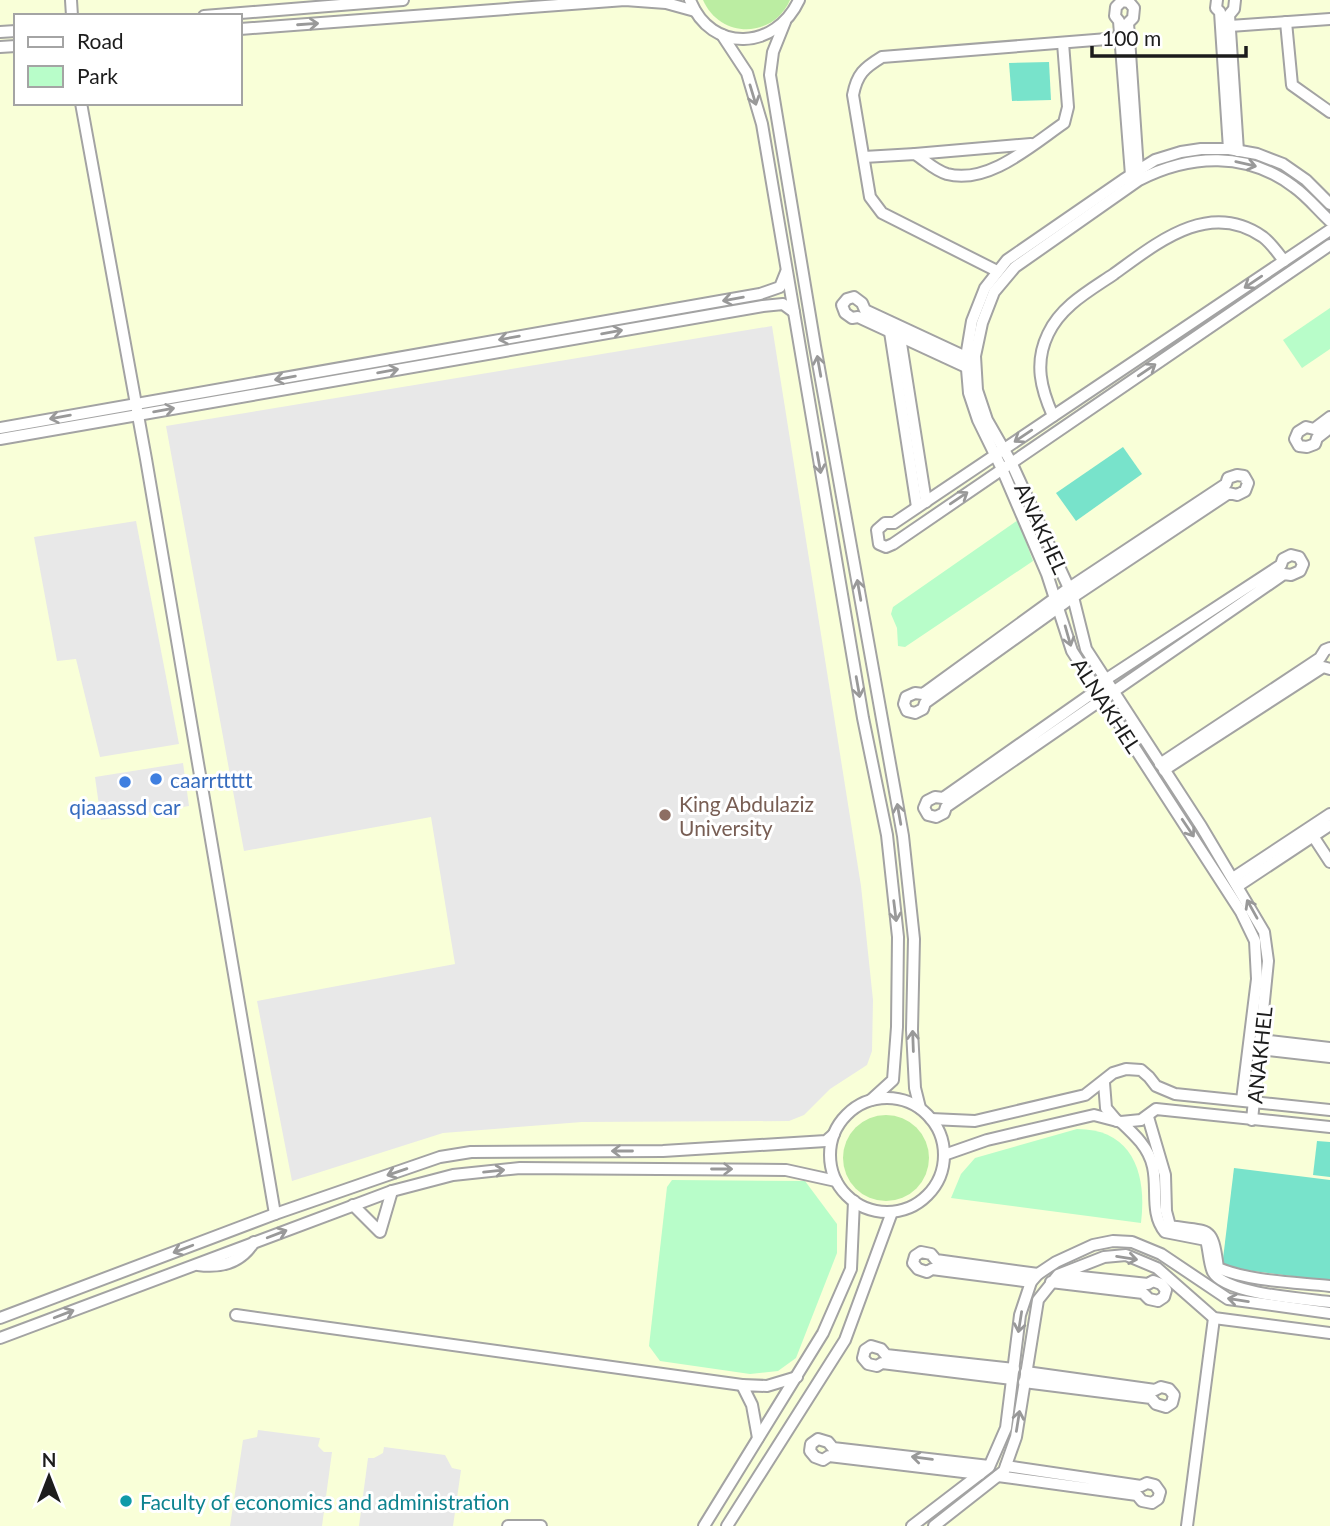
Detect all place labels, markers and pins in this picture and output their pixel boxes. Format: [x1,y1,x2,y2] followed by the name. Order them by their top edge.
[170,767,253,792] place label: caarrttttt
[148,771,164,787] marker: caarrttttt
[117,774,133,790] marker: qiaaassd car
[679,791,814,840] place label: King Abdulaziz University
[69,794,181,819] place label: qiaaassd car
[657,807,673,823] marker: King Abdulaziz University
[140,1489,510,1514] place label: Faculty of economics and administration
[118,1493,134,1509] marker: Faculty of economics and administration

